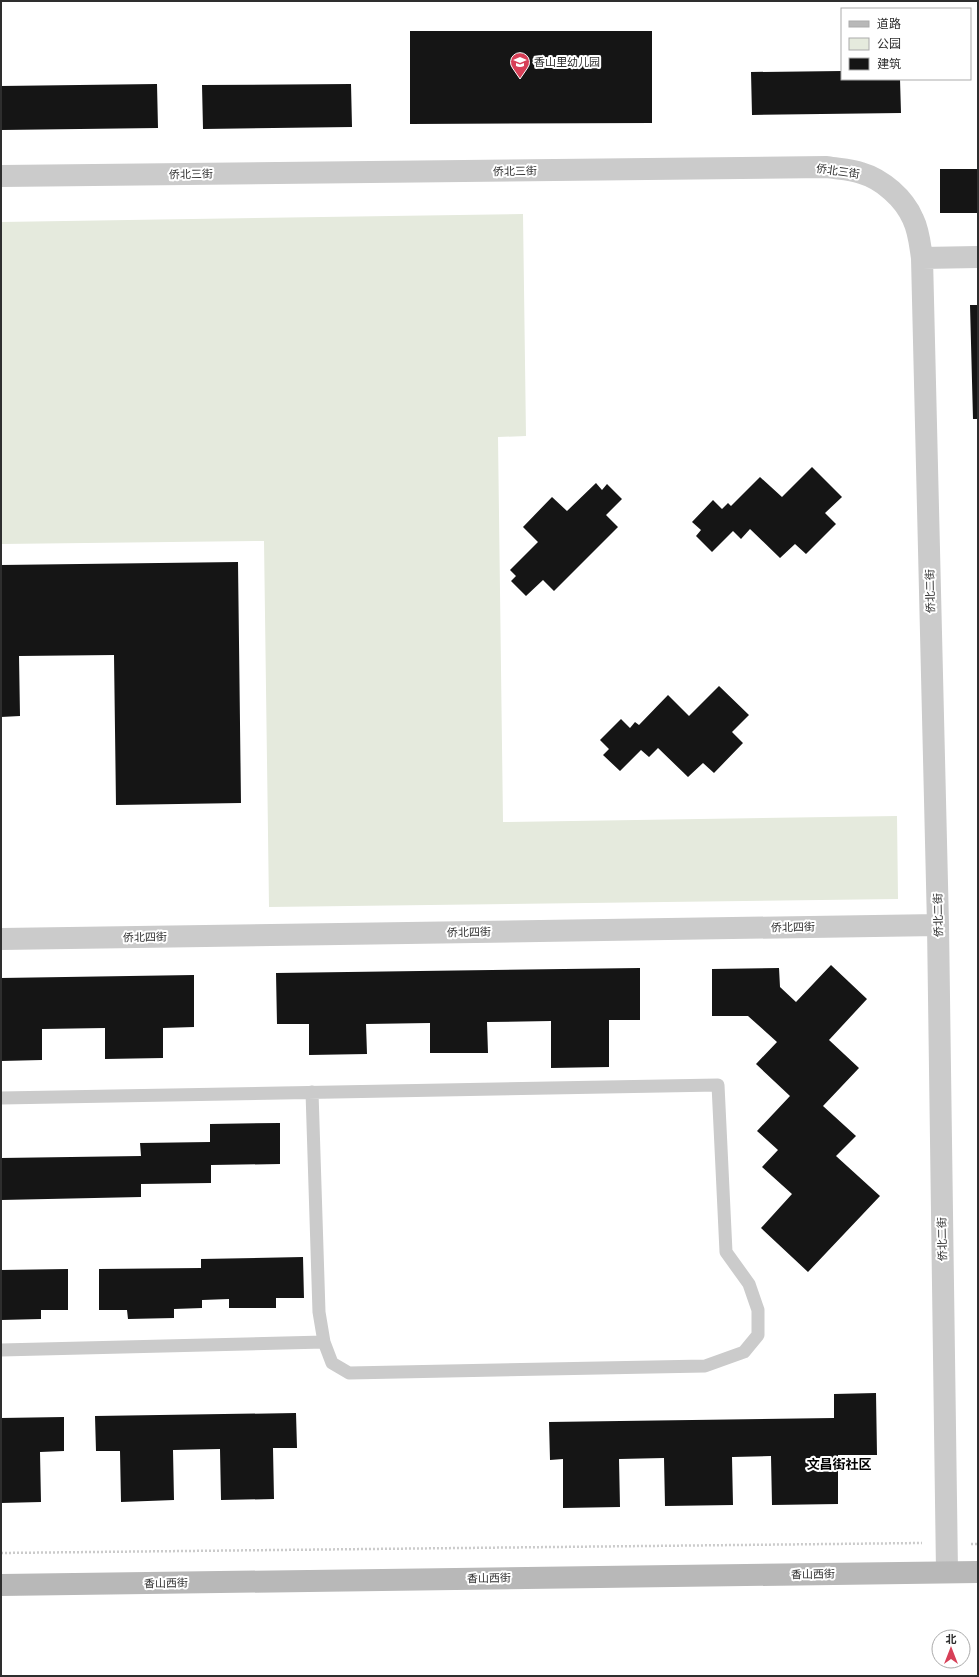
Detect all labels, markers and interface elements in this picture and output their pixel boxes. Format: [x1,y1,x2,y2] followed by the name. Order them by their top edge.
[841,8,971,80] legend
[877,16,901,31] text: 道路
[877,36,901,51] text: 公园
[509,51,531,79] school or university icon: 香山里幼儿园
[534,55,600,69] place label: 香山里幼儿园
[877,56,901,71] text: 建筑
[815,161,861,181] street label: 侨北三街
[493,164,537,178] street label: 侨北三街
[169,167,213,181] street label: 侨北三街
[923,569,937,613] street label: 侨北二街
[931,893,945,937] street label: 侨北二街
[771,920,815,934] street label: 侨北四街
[447,925,491,939] street label: 侨北四街
[123,930,167,944] street label: 侨北四街
[935,1217,949,1261] street label: 侨北二街
[806,1456,872,1472] district label: 文昌街社区
[791,1567,835,1581] street label: 香山西街
[467,1571,511,1585] street label: 香山西街
[144,1576,188,1590] street label: 香山西街
[931,1629,971,1669] north arrow
[946,1632,957,1646] text: 北

